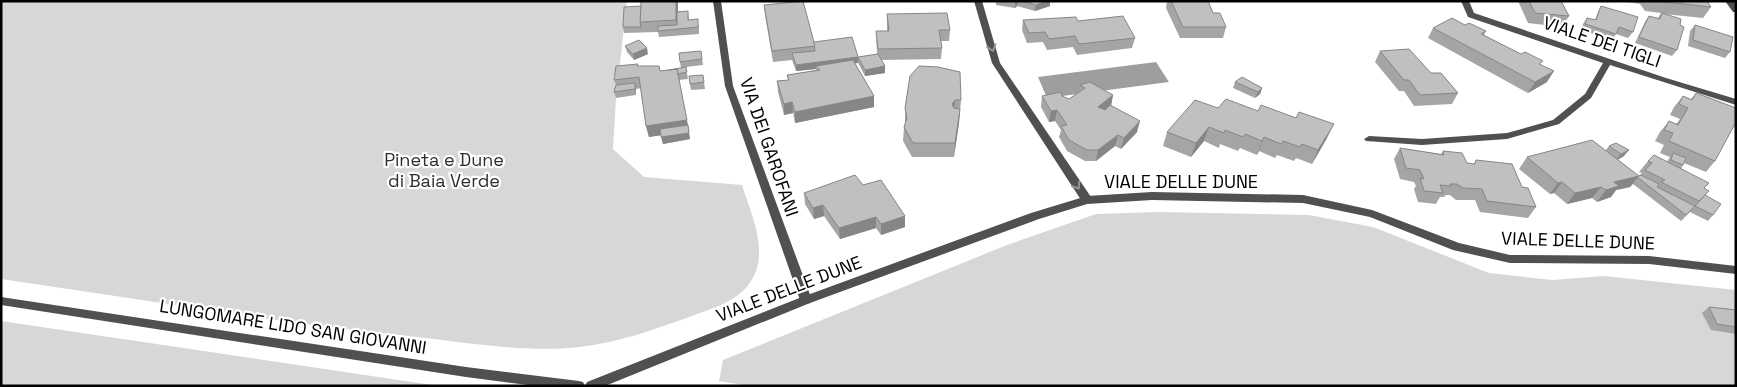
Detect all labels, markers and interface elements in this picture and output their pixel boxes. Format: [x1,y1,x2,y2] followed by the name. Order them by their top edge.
[1540,11,1664,72] street label: VIALE DEI TIGLI
[986,43,996,52] one-way arrow
[735,74,804,219] street label: VIA DEI GAROFANI
[384,148,504,192] park label: Pineta e Dune di Baia Verde
[1104,170,1258,193] street label: VIALE DELLE DUNE
[1071,180,1080,189] one-way arrow
[1501,226,1655,255] street label: VIALE DELLE DUNE
[713,250,865,327] street label: VIALE DELLE DUNE
[158,294,428,359] street label: LUNGOMARE LIDO SAN GIOVANNI

